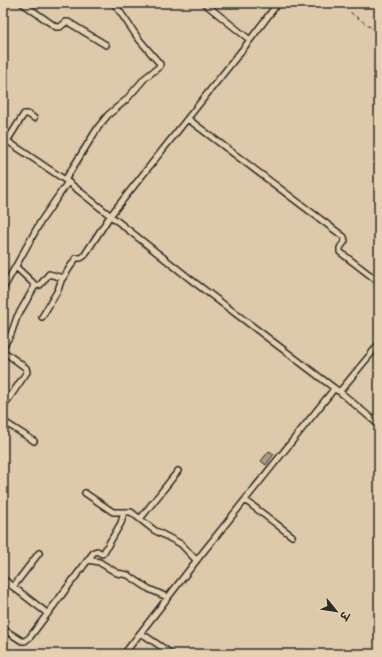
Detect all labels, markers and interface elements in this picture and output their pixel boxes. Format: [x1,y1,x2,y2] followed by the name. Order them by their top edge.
[316,591,356,631] north arrow
[336,608,353,624] text: उ

